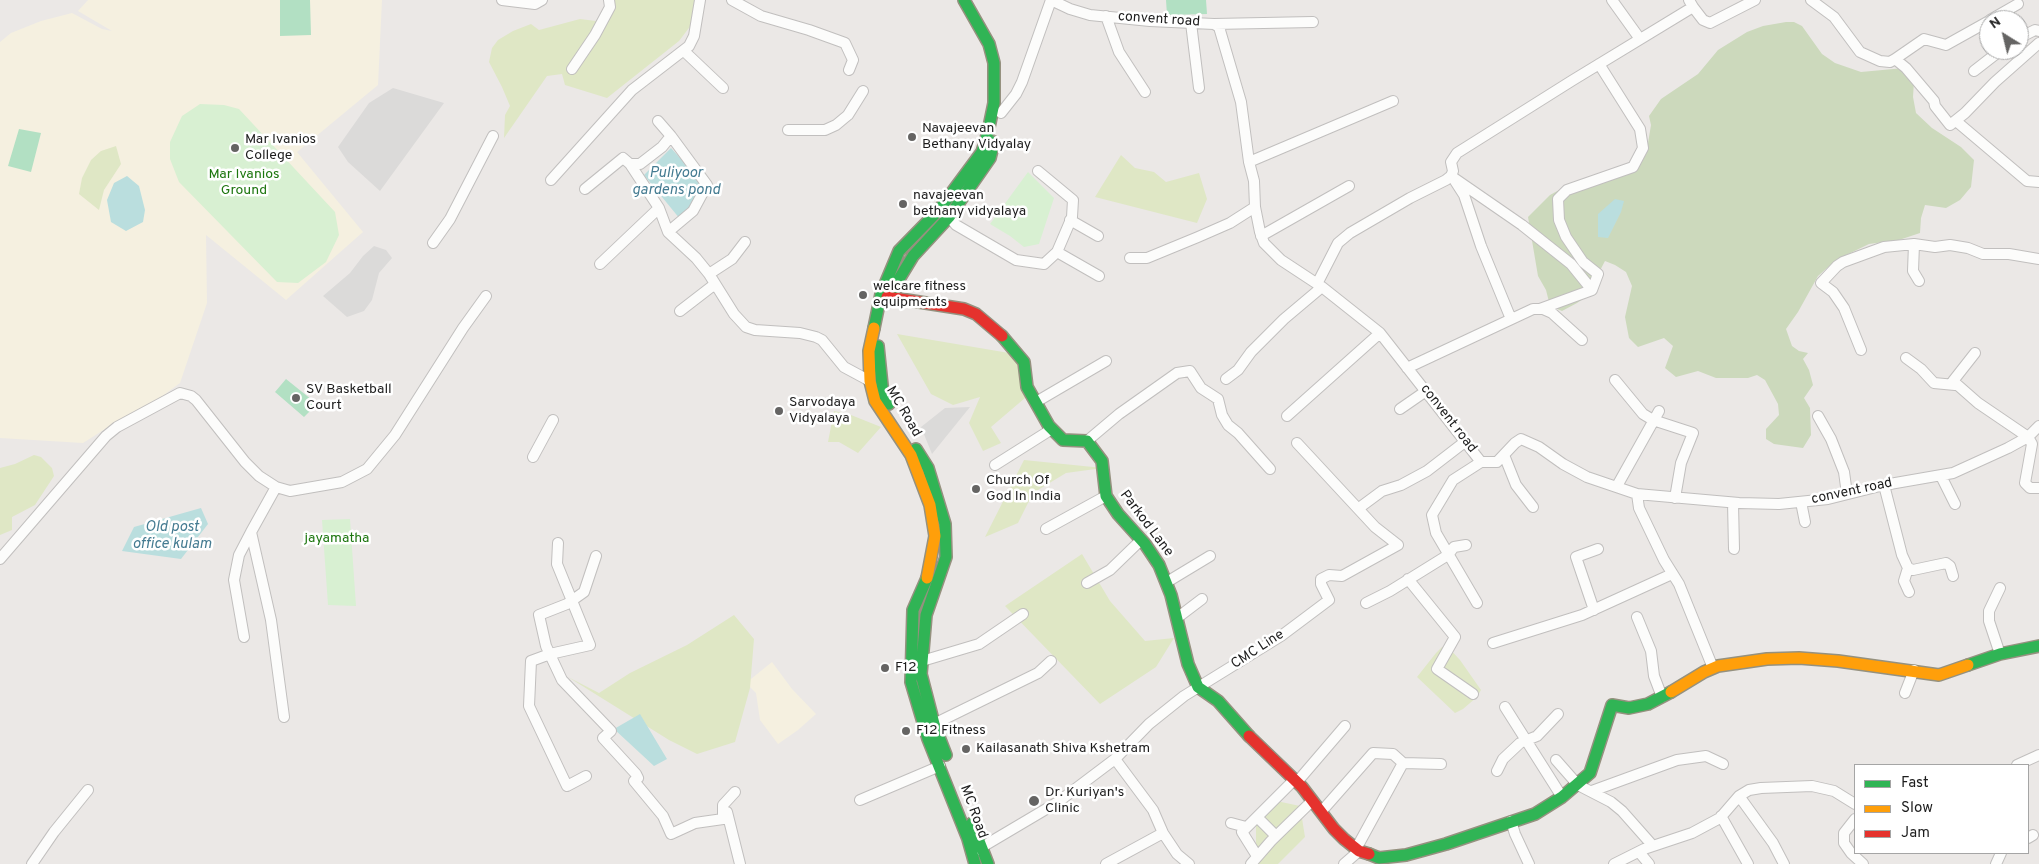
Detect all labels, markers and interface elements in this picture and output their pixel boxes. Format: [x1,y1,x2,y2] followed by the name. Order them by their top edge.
[1117,9,1201,31] street label: convent road
[1979,10,2029,60] north arrow
[1986,13,2005,33] text: N
[922,121,1031,154] place label: Navajeevan Bethany Vidyalay
[906,131,918,143] marker: Navajeevan Bethany Vidyalay
[245,132,316,164] place label: Mar Ivanios College
[229,142,241,154] marker: Mar Ivanios College
[632,165,720,200] water label: Puliyoor gardens pond
[208,167,280,200] park label: Mar Ivanios Ground
[913,188,1026,220] place label: navajeevan bethany vidyalaya
[897,198,909,210] marker: navajeevan bethany vidyalaya
[873,279,966,312] place label: welcare fitness equipments
[857,289,869,301] marker: welcare fitness equipments
[1416,381,1480,457] street label: convent road
[306,382,392,414] place label: SV Basketball Court
[882,384,924,440] street label: MC Road
[290,392,302,404] marker: SV Basketball Court
[789,395,855,428] place label: Sarvodaya Vidyalaya
[773,405,785,417] marker: Sarvodaya Vidyalaya
[986,473,1061,506] place label: Church Of God In India
[1810,475,1894,509] street label: convent road
[970,483,982,495] marker: Church Of God In India
[1116,488,1176,560] street label: Parkod Lane
[132,519,212,554] water label: Old post office kulam
[305,531,369,547] park label: jayamatha
[1228,627,1288,673] street label: CMC Line
[895,660,917,676] place label: F12
[879,662,891,674] marker: F12
[916,723,986,739] place label: F12 Fitness
[900,725,912,737] marker: F12 Fitness
[976,741,1150,757] place label: Kailasanath Shiva Kshetram
[960,743,972,755] marker: Kailasanath Shiva Kshetram
[1854,764,2029,854] legend
[1901,774,1929,793] text: Fast
[956,783,990,841] street label: MC Road
[1045,785,1124,818] place label: Dr. Kuriyan's Clinic
[1027,794,1041,808] marker: Dr. Kuriyan's Clinic
[1901,799,1933,818] text: Slow
[1901,824,1930,843] text: Jam

